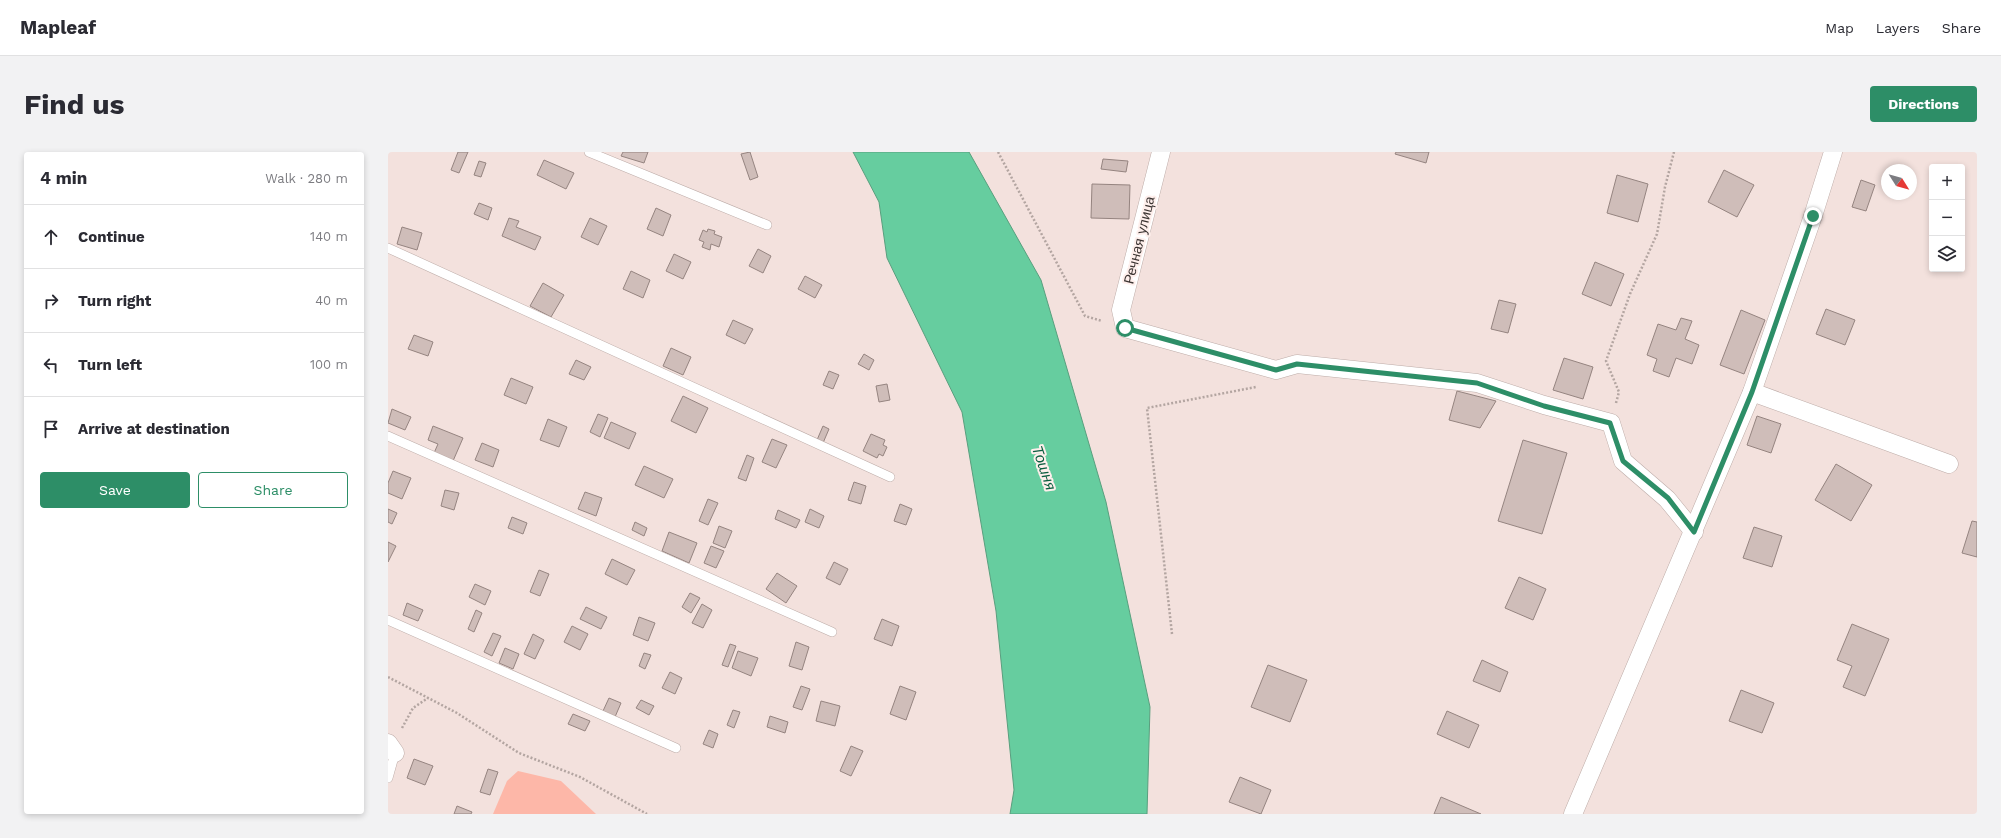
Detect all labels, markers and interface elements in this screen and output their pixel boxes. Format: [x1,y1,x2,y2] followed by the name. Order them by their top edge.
[20,16,96,39] text: Mapleaf
[1825,20,1854,36] text: Map
[1876,20,1920,36] text: Layers
[1942,20,1981,36] text: Share
[1870,86,1977,122] button: Directions
[24,88,124,121] text: Find us
[1881,164,1917,200] north arrow
[1929,164,1965,272] map controls
[1929,164,1965,200] button: +
[40,168,87,188] text: 4 min
[265,171,348,186] text: Walk · 280 m
[1120,194,1158,285] street label: Речная улица
[1929,200,1965,236] button: −
[1804,207,1822,225] route end
[40,226,62,248] icon: ahead
[78,228,145,246] text: Continue
[310,229,348,244] text: 140 m
[1929,236,1965,272] button: layers
[40,290,62,312] icon: right
[78,292,151,310] text: Turn right
[315,293,348,308] text: 40 m
[1116,319,1134,337] route start
[40,354,62,376] icon: left
[78,356,142,374] text: Turn left
[310,357,348,372] text: 100 m
[40,418,62,440] icon: arrive
[78,420,230,438] text: Arrive at destination
[1028,443,1060,493] water label: Тошня
[40,472,190,508] button: Save
[198,472,348,508] button: Share

